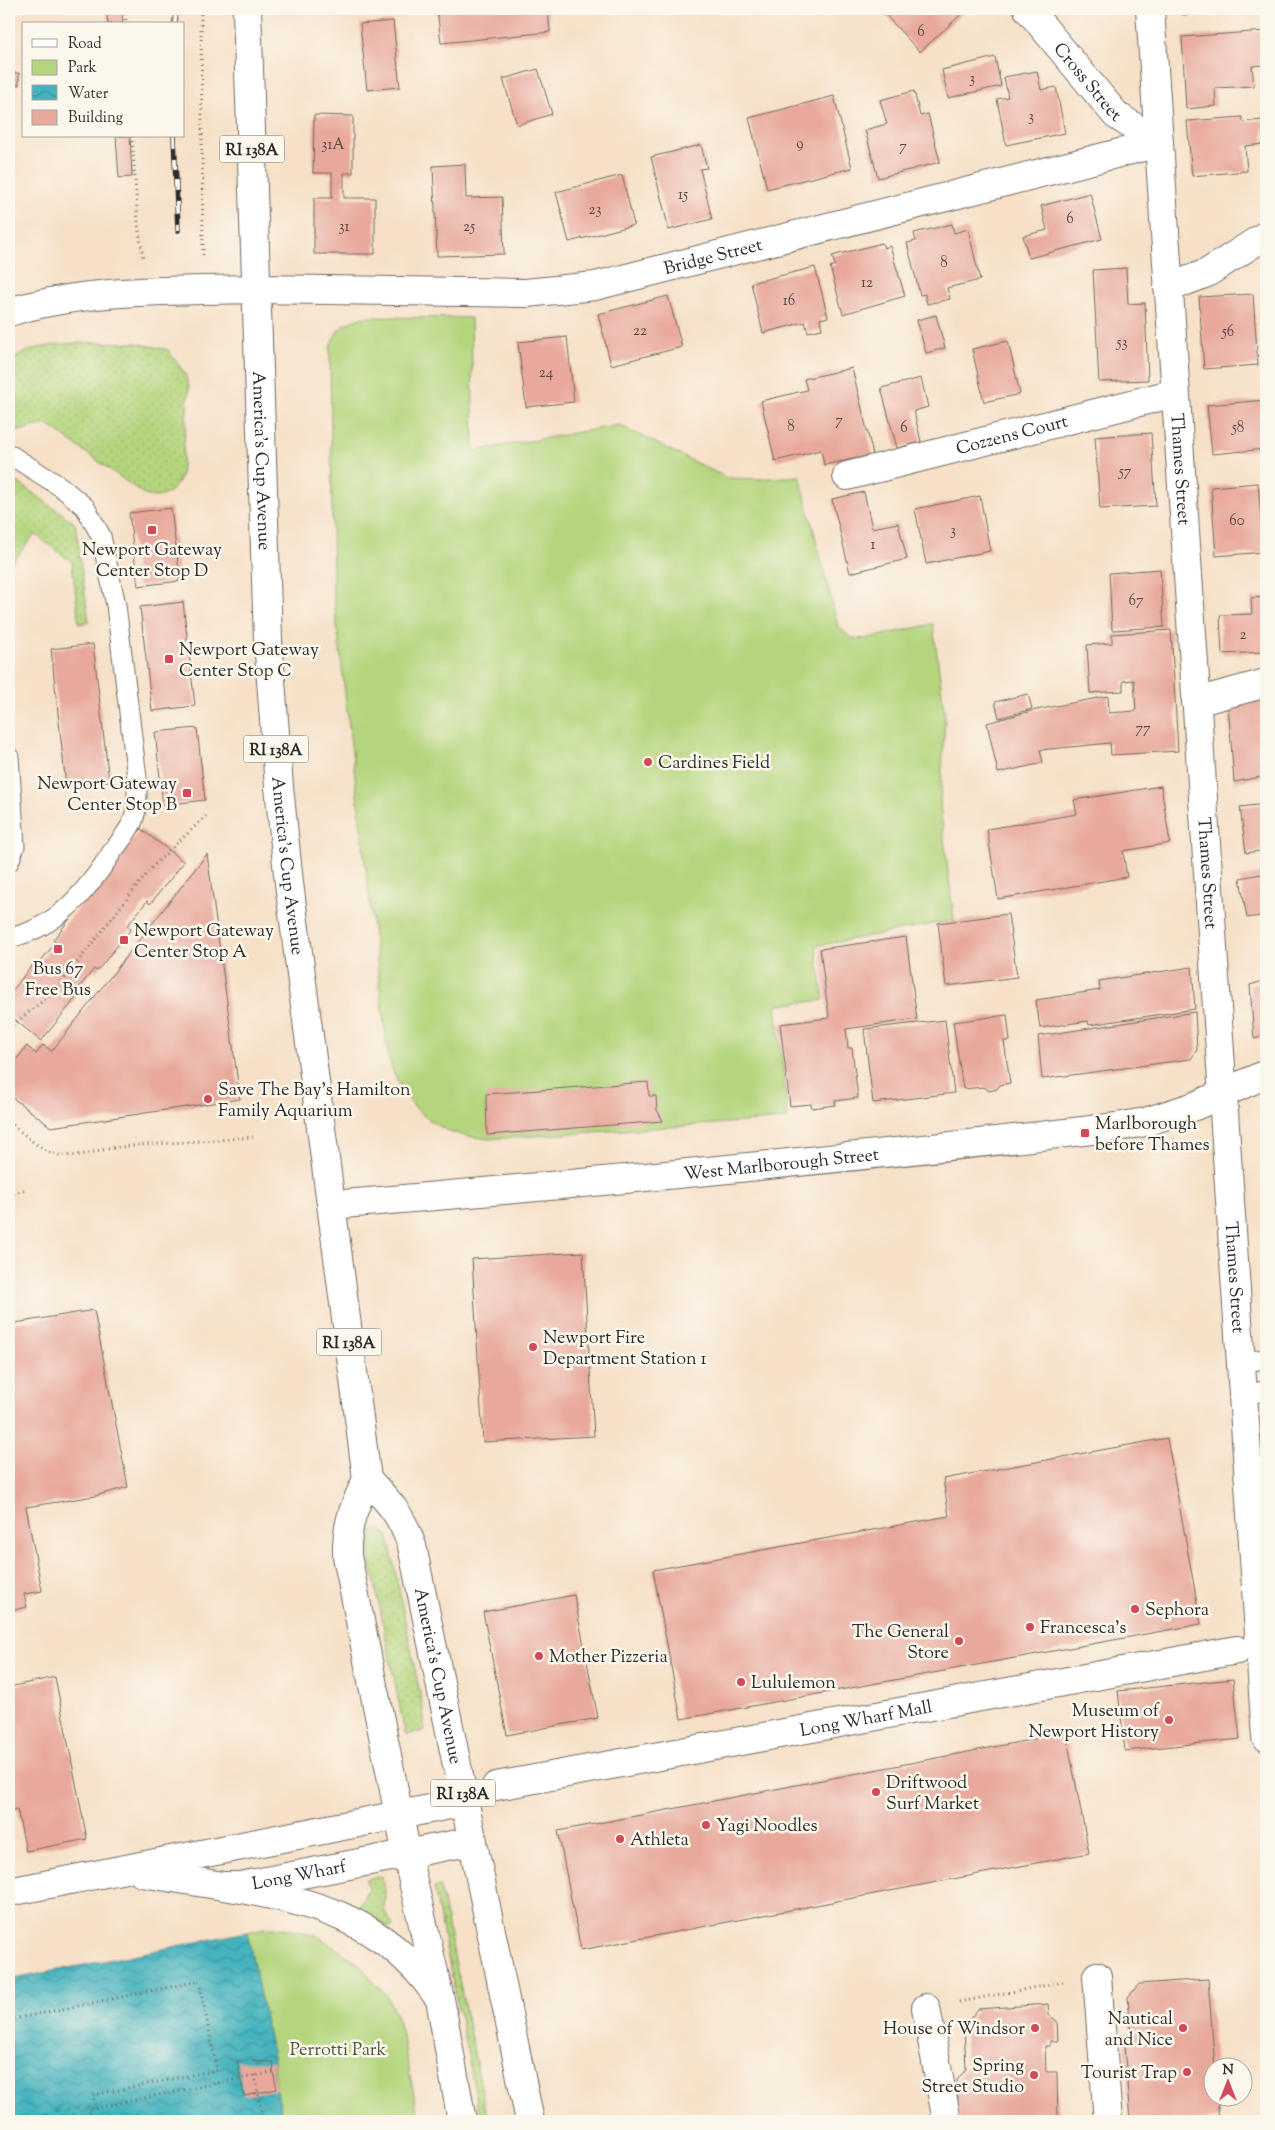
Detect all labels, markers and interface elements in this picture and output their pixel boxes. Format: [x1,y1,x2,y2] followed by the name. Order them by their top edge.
[22,22,185,138] legend
[917,22,925,43] house number: 6
[68,34,102,55] text: Road
[1046,38,1125,130] street label: Cross Street
[68,58,97,79] text: Park
[969,69,975,90] house number: 3
[68,84,109,105] text: Water
[1028,107,1034,128] house number: 3
[68,108,123,129] text: Building
[796,134,804,155] house number: 9
[321,135,345,156] house number: 31A
[220,136,284,162] road number: RI 138A
[899,137,907,158] house number: 7
[678,185,688,206] house number: 15
[588,200,602,221] house number: 23
[1066,209,1074,230] house number: 6
[338,217,350,238] house number: 31
[463,217,475,238] house number: 25
[661,233,765,283] street label: Bridge Street
[940,253,948,274] house number: 8
[861,273,873,294] house number: 12
[783,291,795,312] house number: 16
[633,321,647,342] house number: 22
[1221,322,1234,343] house number: 56
[1115,333,1128,354] house number: 53
[539,363,554,384] house number: 24
[244,371,276,551] street label: America's Cup Avenue
[954,410,1071,463] street label: Cozzens Court
[835,411,843,432] house number: 7
[1162,412,1196,526] street label: Thames Street
[787,417,795,438] house number: 8
[900,418,908,439] house number: 6
[1231,418,1244,439] house number: 58
[1118,462,1132,483] house number: 57
[1229,511,1245,532] house number: 60
[950,521,956,542] house number: 3
[146,524,158,536] marker: Newport Gateway Center Stop D
[870,535,876,556] house number: 1
[82,538,222,585] place label: Newport Gateway Center Stop D
[1129,591,1144,612] house number: 67
[1239,625,1247,646] house number: 2
[179,638,319,685] place label: Newport Gateway Center Stop C
[163,653,175,665] marker: Newport Gateway Center Stop C
[1135,719,1151,740] house number: 77
[244,736,308,762] road number: RI 138A
[658,751,770,777] place label: Cardines Field
[642,756,654,768] marker: Cardines Field
[37,772,177,819] place label: Newport Gateway Center Stop B
[263,776,309,957] street label: America's Cup Avenue
[181,787,193,799] marker: Newport Gateway Center Stop B
[1189,816,1223,930] street label: Thames Street
[134,919,274,966] place label: Newport Gateway Center Stop A
[118,934,130,946] marker: Newport Gateway Center Stop A
[52,943,64,955] marker: Bus 67 Free Bus
[25,957,91,1004] place label: Bus 67 Free Bus
[218,1078,411,1125] place label: Save The Bay’s Hamilton Family Aquarium
[202,1093,214,1105] marker: Save The Bay’s Hamilton Family Aquarium
[1095,1112,1210,1159] place label: Marlborough before Thames
[1079,1127,1091,1139] marker: Marlborough before Thames
[682,1143,880,1188] street label: West Marlborough Street
[1216,1220,1250,1334] street label: Thames Street
[543,1326,707,1373] place label: Newport Fire Department Station 1
[316,1328,382,1355] road number: RI 138A
[527,1341,539,1353] marker: Newport Fire Department Station 1
[406,1586,467,1767] street label: America's Cup Avenue
[1145,1598,1209,1624] place label: Sephora
[1129,1603,1141,1615] marker: Sephora
[1040,1616,1126,1642] place label: Francesca's
[852,1620,949,1667] place label: The General Store
[1024,1621,1036,1633] marker: Francesca's
[953,1635,965,1647] marker: The General Store
[549,1645,668,1671] place label: Mother Pizzeria
[533,1650,545,1662] marker: Mother Pizzeria
[751,1671,836,1697] place label: Lululemon
[735,1676,747,1688] marker: Lululemon
[798,1695,935,1745] street label: Long Wharf Mall
[1029,1699,1160,1746] place label: Museum of Newport History
[1163,1714,1175,1726] marker: Museum of Newport History
[886,1771,979,1818] place label: Driftwood Surf Market
[430,1780,496,1806] road number: RI 138A
[870,1786,882,1798] marker: Driftwood Surf Market
[716,1814,818,1840] place label: Yagi Noodles
[700,1819,712,1831] marker: Yagi Noodles
[630,1828,689,1854] place label: Athleta
[614,1833,626,1845] marker: Athleta
[250,1855,349,1898] street label: Long Wharf
[1104,2007,1173,2054] place label: Nautical and Nice
[883,2017,1025,2043] place label: House of Windsor
[1029,2022,1041,2034] marker: House of Windsor
[1177,2022,1189,2034] marker: Nautical and Nice
[290,2038,387,2064] park label: Perrotti Park
[921,2054,1024,2101] place label: Spring Street Studio
[1202,2058,1252,2108] north arrow
[1081,2061,1177,2087] place label: Tourist Trap
[1222,2061,1234,2081] text: N
[1181,2066,1193,2078] marker: Tourist Trap
[1028,2069,1040,2081] marker: Spring Street Studio

